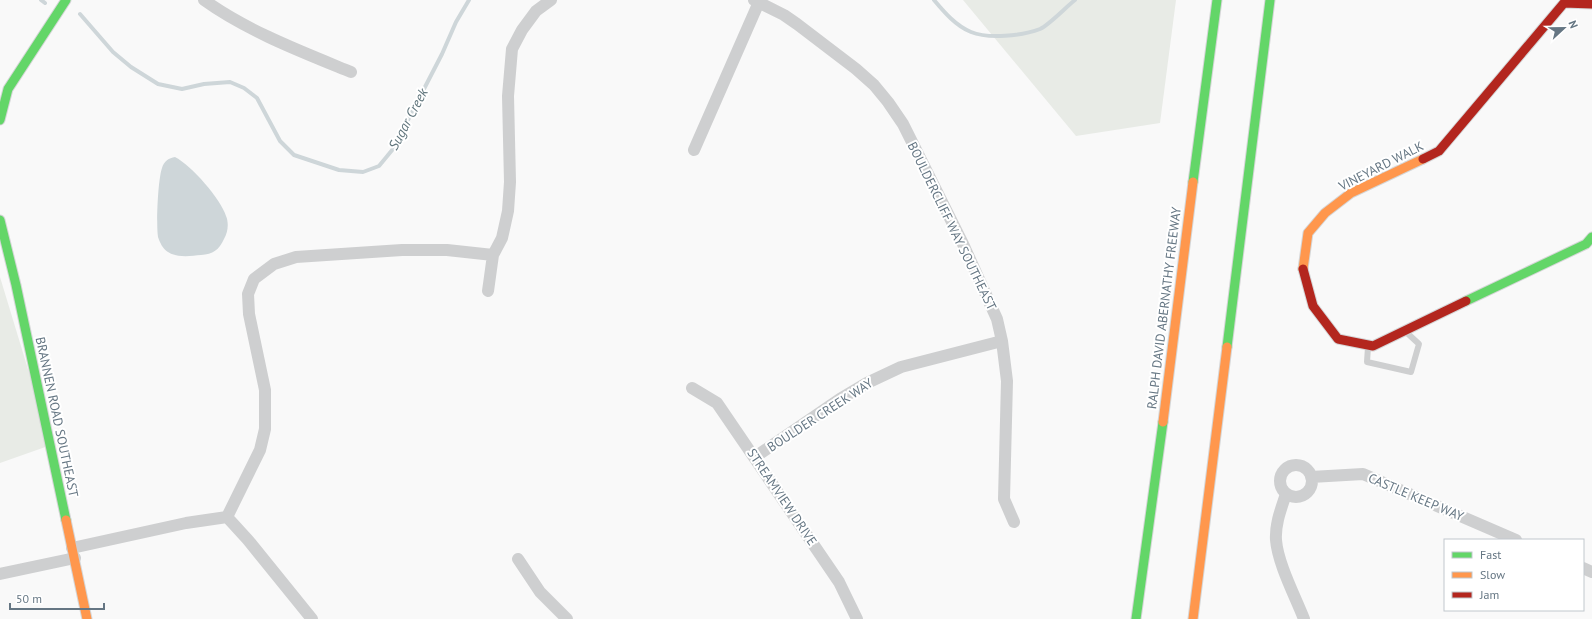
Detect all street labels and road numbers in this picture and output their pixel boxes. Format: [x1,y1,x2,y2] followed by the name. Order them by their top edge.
[1335,137,1426,195] street label: VINEYARD WALK
[904,139,1000,313] street label: BOULDERCLIFF WAY SOUTHEAST
[1143,205,1185,410] street label: RALPH DAVID ABERNATHY FREEWAY
[32,335,82,499] street label: BRANNEN ROAD SOUTHEAST
[764,374,877,456] street label: BOULDER CREEK WAY
[743,445,821,549] street label: STREAMVIEW DRIVE
[1366,469,1467,525] street label: CASTLE KEEP WAY

